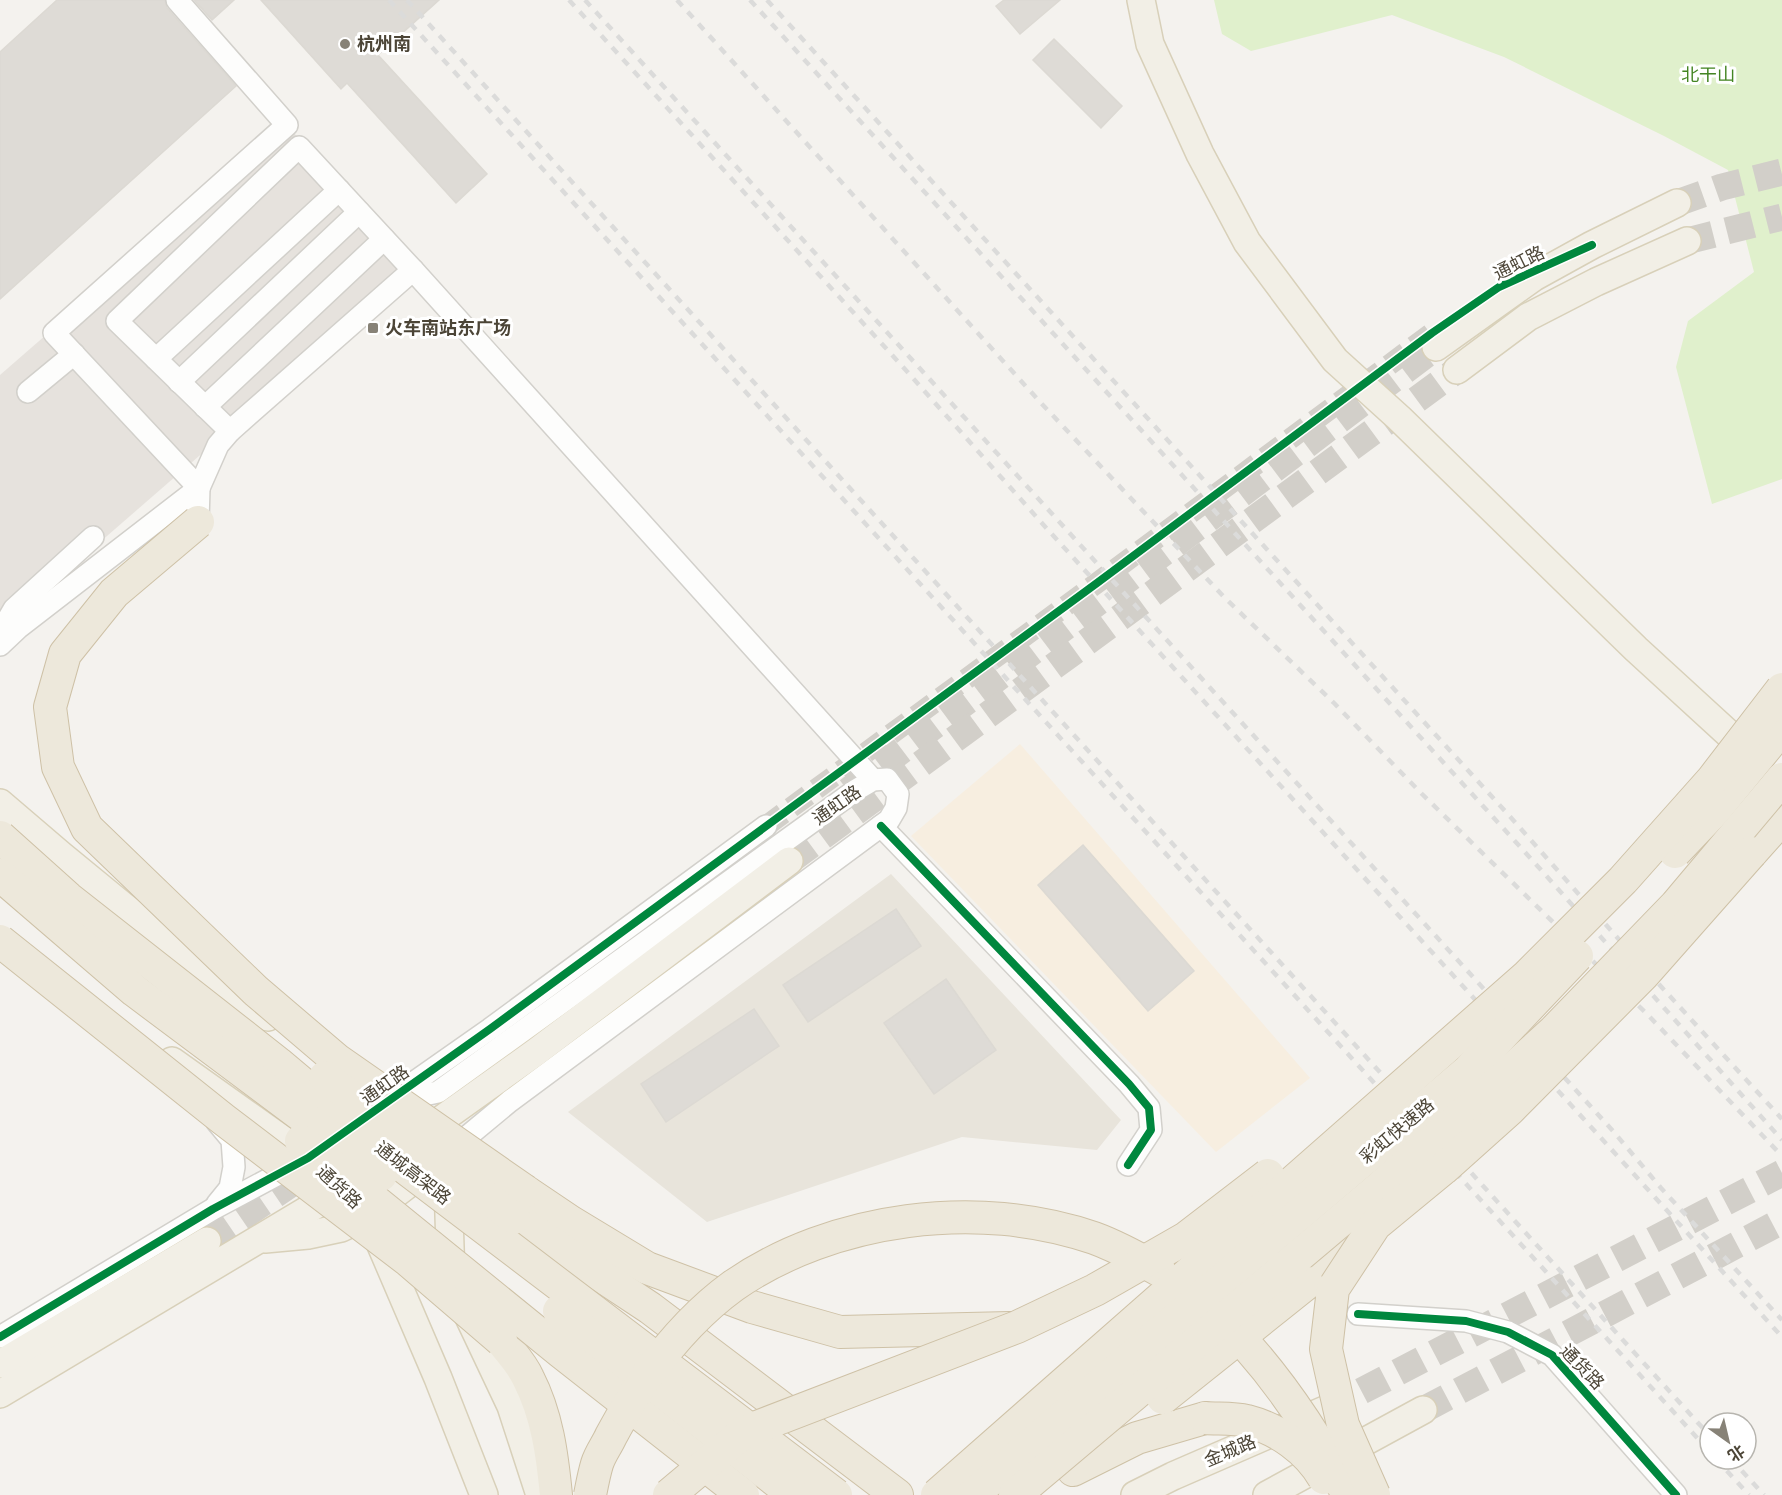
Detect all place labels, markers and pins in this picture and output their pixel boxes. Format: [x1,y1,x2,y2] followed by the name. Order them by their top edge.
[357,34,411,54] place label: 杭州南
[338,37,352,51] marker: 杭州南
[385,318,511,338] place label: 火车南站东广场
[366,321,380,335] marker: 火车南站东广场

